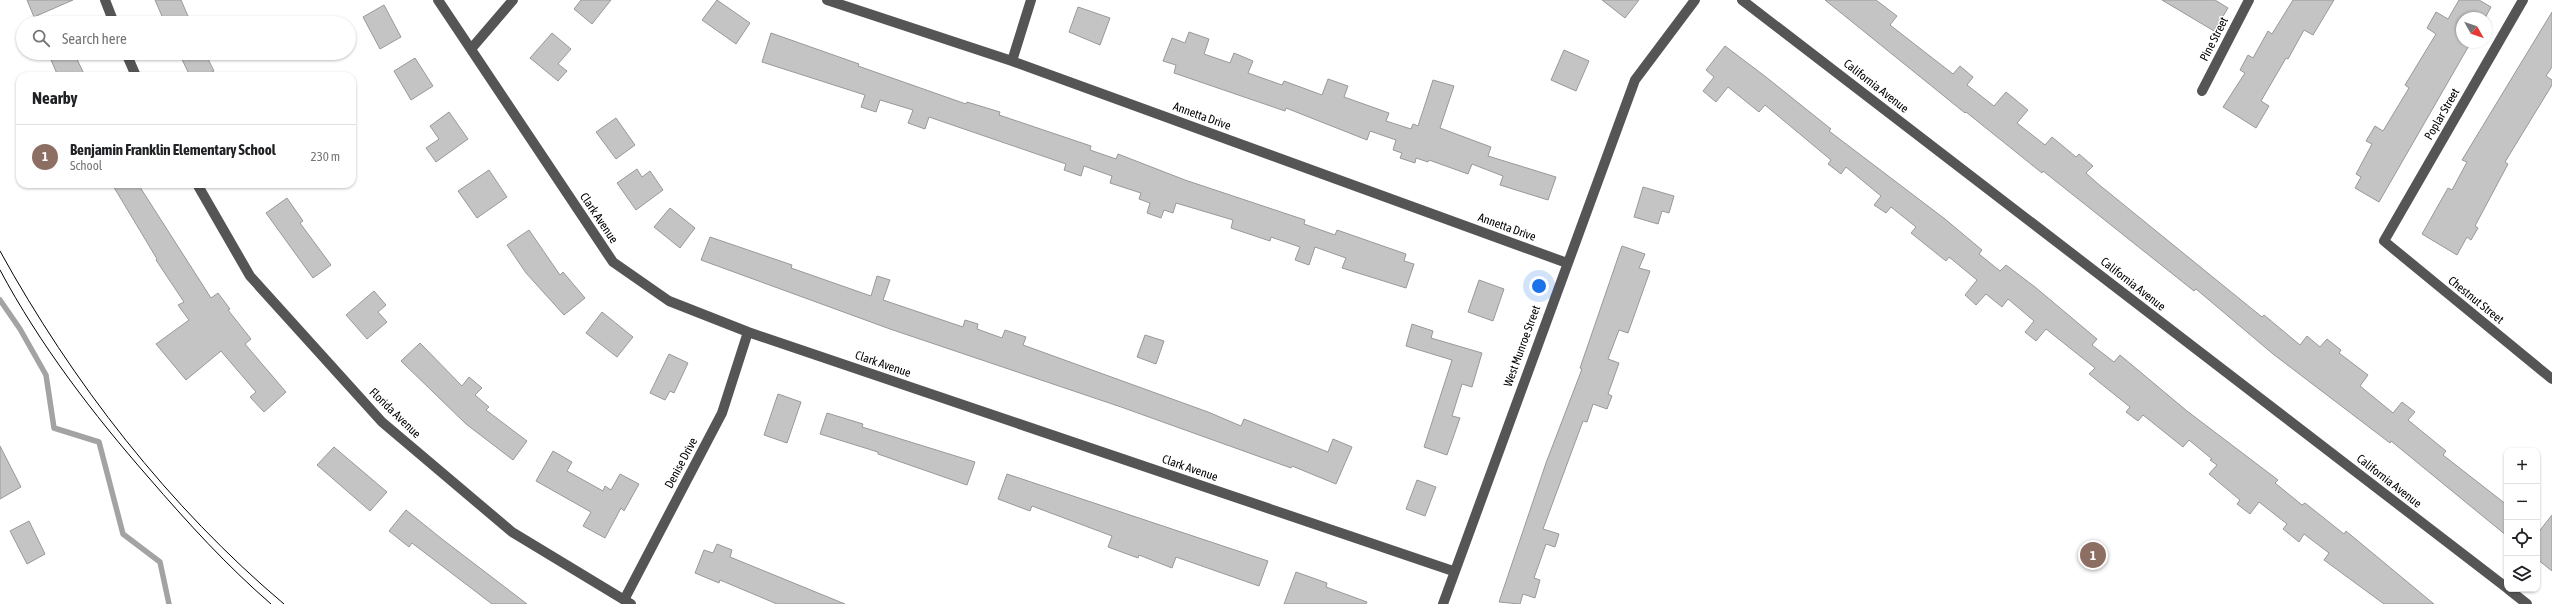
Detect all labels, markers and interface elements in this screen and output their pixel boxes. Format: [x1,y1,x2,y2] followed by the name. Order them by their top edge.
[2456,12,2492,48] north arrow
[2197,14,2231,63] street label: Pine Street
[16,16,356,60] search box
[30,27,52,49] icon: search
[62,30,127,47] text: Search here
[1841,56,1911,116] street label: California Avenue
[2422,85,2463,142] street label: Poplar Street
[32,88,78,108] text: Nearby
[1171,99,1233,133] street label: Annetta Drive
[70,141,276,158] text: Benjamin Franklin Elementary School
[42,149,48,164] text: 1
[311,149,340,164] text: 230 m
[70,158,102,173] text: School
[577,190,621,246] street label: Clark Avenue
[1476,210,1538,244] street label: Annetta Drive
[2098,254,2168,314] street label: California Avenue
[2445,273,2507,327] street label: Chestnut Street
[1529,276,1549,296] your location
[1501,303,1543,389] street label: West Munroe Street
[853,348,913,380] street label: Clark Avenue
[366,385,424,441] street label: Florida Avenue
[662,435,700,491] street label: Denise Drive
[2504,448,2540,592] map controls
[2504,448,2540,484] button: +
[2354,451,2424,511] street label: California Avenue
[1160,452,1220,484] street label: Clark Avenue
[2504,484,2540,520] button: −
[2504,520,2540,556] button: locate
[2080,540,2106,570] pin: 1
[2504,556,2540,592] button: layers

